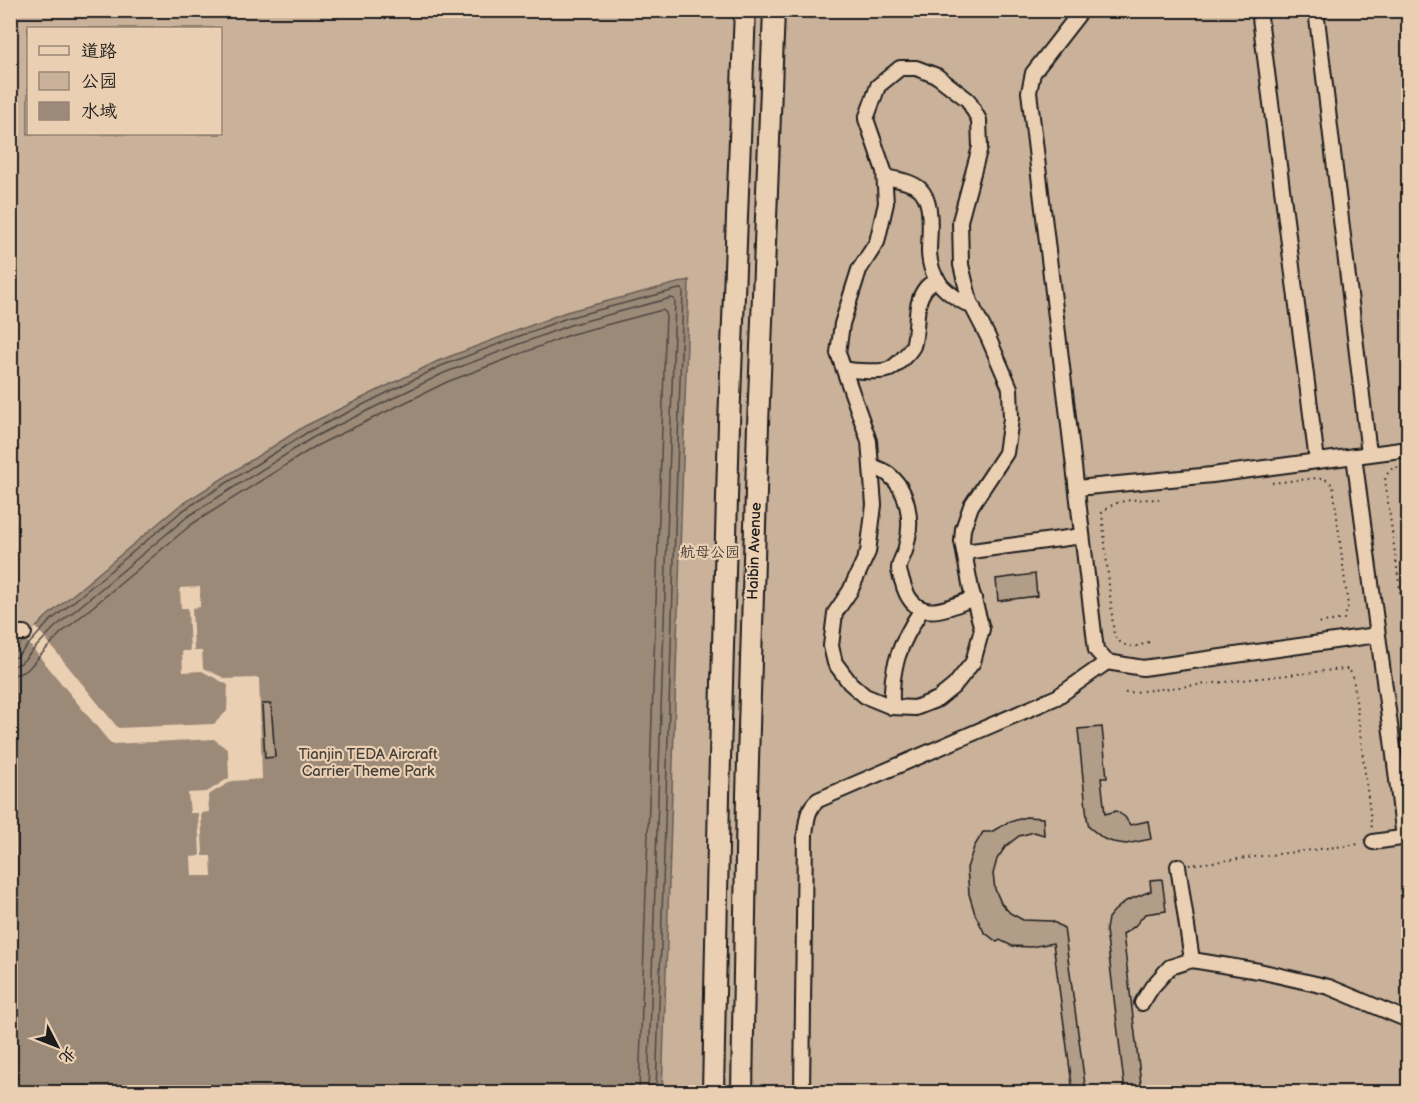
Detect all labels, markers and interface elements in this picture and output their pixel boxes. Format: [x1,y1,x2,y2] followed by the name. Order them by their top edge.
[27,27,222,135] legend
[81,41,117,62] text: 道路
[81,71,117,92] text: 公园
[81,101,117,122] text: 水域
[743,502,766,600] street label: Haibin Avenue
[680,543,740,562] park label: 航母公园
[298,745,438,781] park label: Tianjin TEDA Aircraft Carrier Theme Park
[27,1016,87,1076] north arrow
[55,1043,79,1067] text: 北

